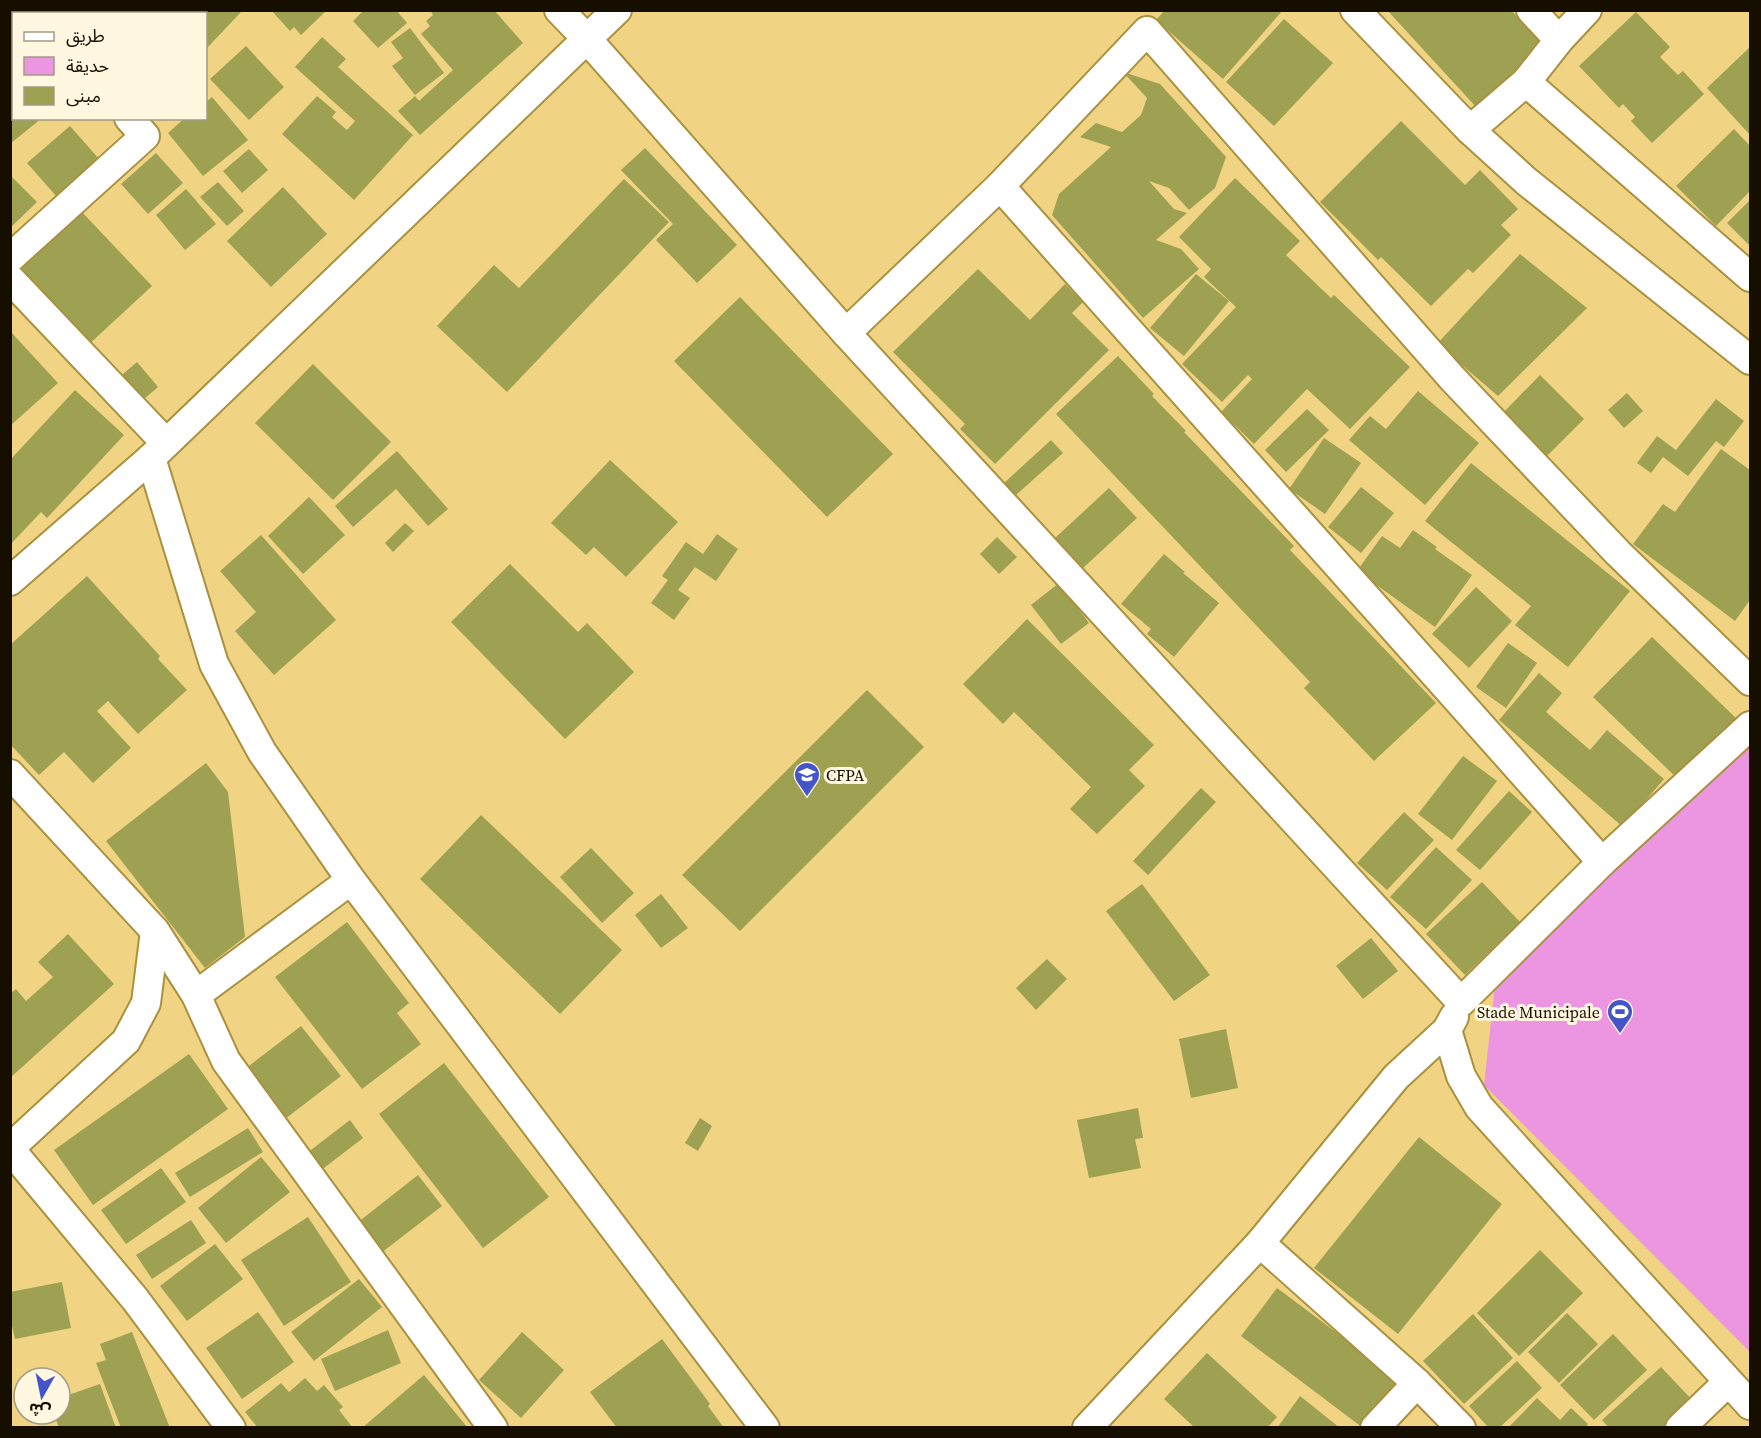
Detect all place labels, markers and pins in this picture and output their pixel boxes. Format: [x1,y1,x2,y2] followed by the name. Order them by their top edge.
[792,760,822,798] school or university icon: CFPA
[826,764,865,786] place label: CFPA
[1605,997,1635,1035] sports icon: Stade Municipale
[1477,1001,1600,1023] place label: Stade Municipale

